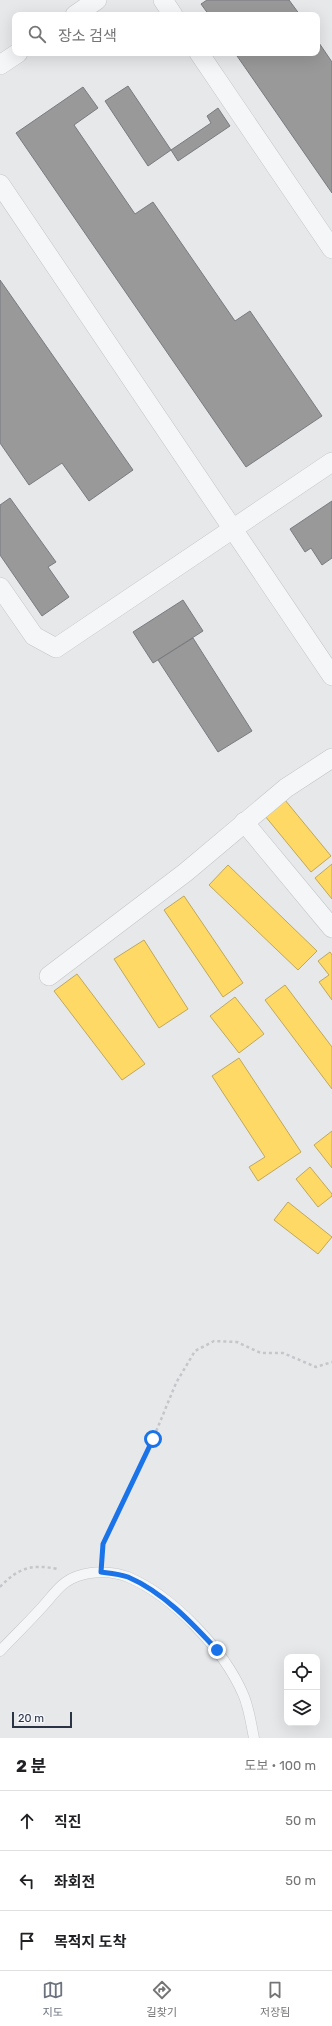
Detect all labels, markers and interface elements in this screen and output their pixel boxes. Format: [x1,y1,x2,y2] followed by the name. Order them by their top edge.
[12,12,320,56] search box
[26,23,48,45] icon: search
[58,27,117,45] text: 장소 검색
[144,1430,162,1448] route start
[208,1641,226,1659] route end
[284,1654,320,1726] map controls
[284,1654,320,1690] button: locate
[284,1690,320,1726] button: layers
[12,1710,72,1729] scale bar
[18,1712,44,1725] text: 20 m
[16,1756,46,1776] text: 2 분
[245,1758,316,1773] text: 도보 · 100 m
[16,1810,38,1832] icon: ahead
[54,1813,82,1831] text: 직진
[285,1813,316,1828] text: 50 m
[16,1870,38,1892] icon: left
[54,1873,95,1891] text: 좌회전
[285,1873,316,1888] text: 50 m
[16,1930,38,1952] icon: arrive
[54,1933,126,1951] text: 목적지 도착
[42,1979,64,2019] tab: 지도
[147,1979,177,2019] tab: 길찾기
[260,1979,290,2019] tab: 저장됨

